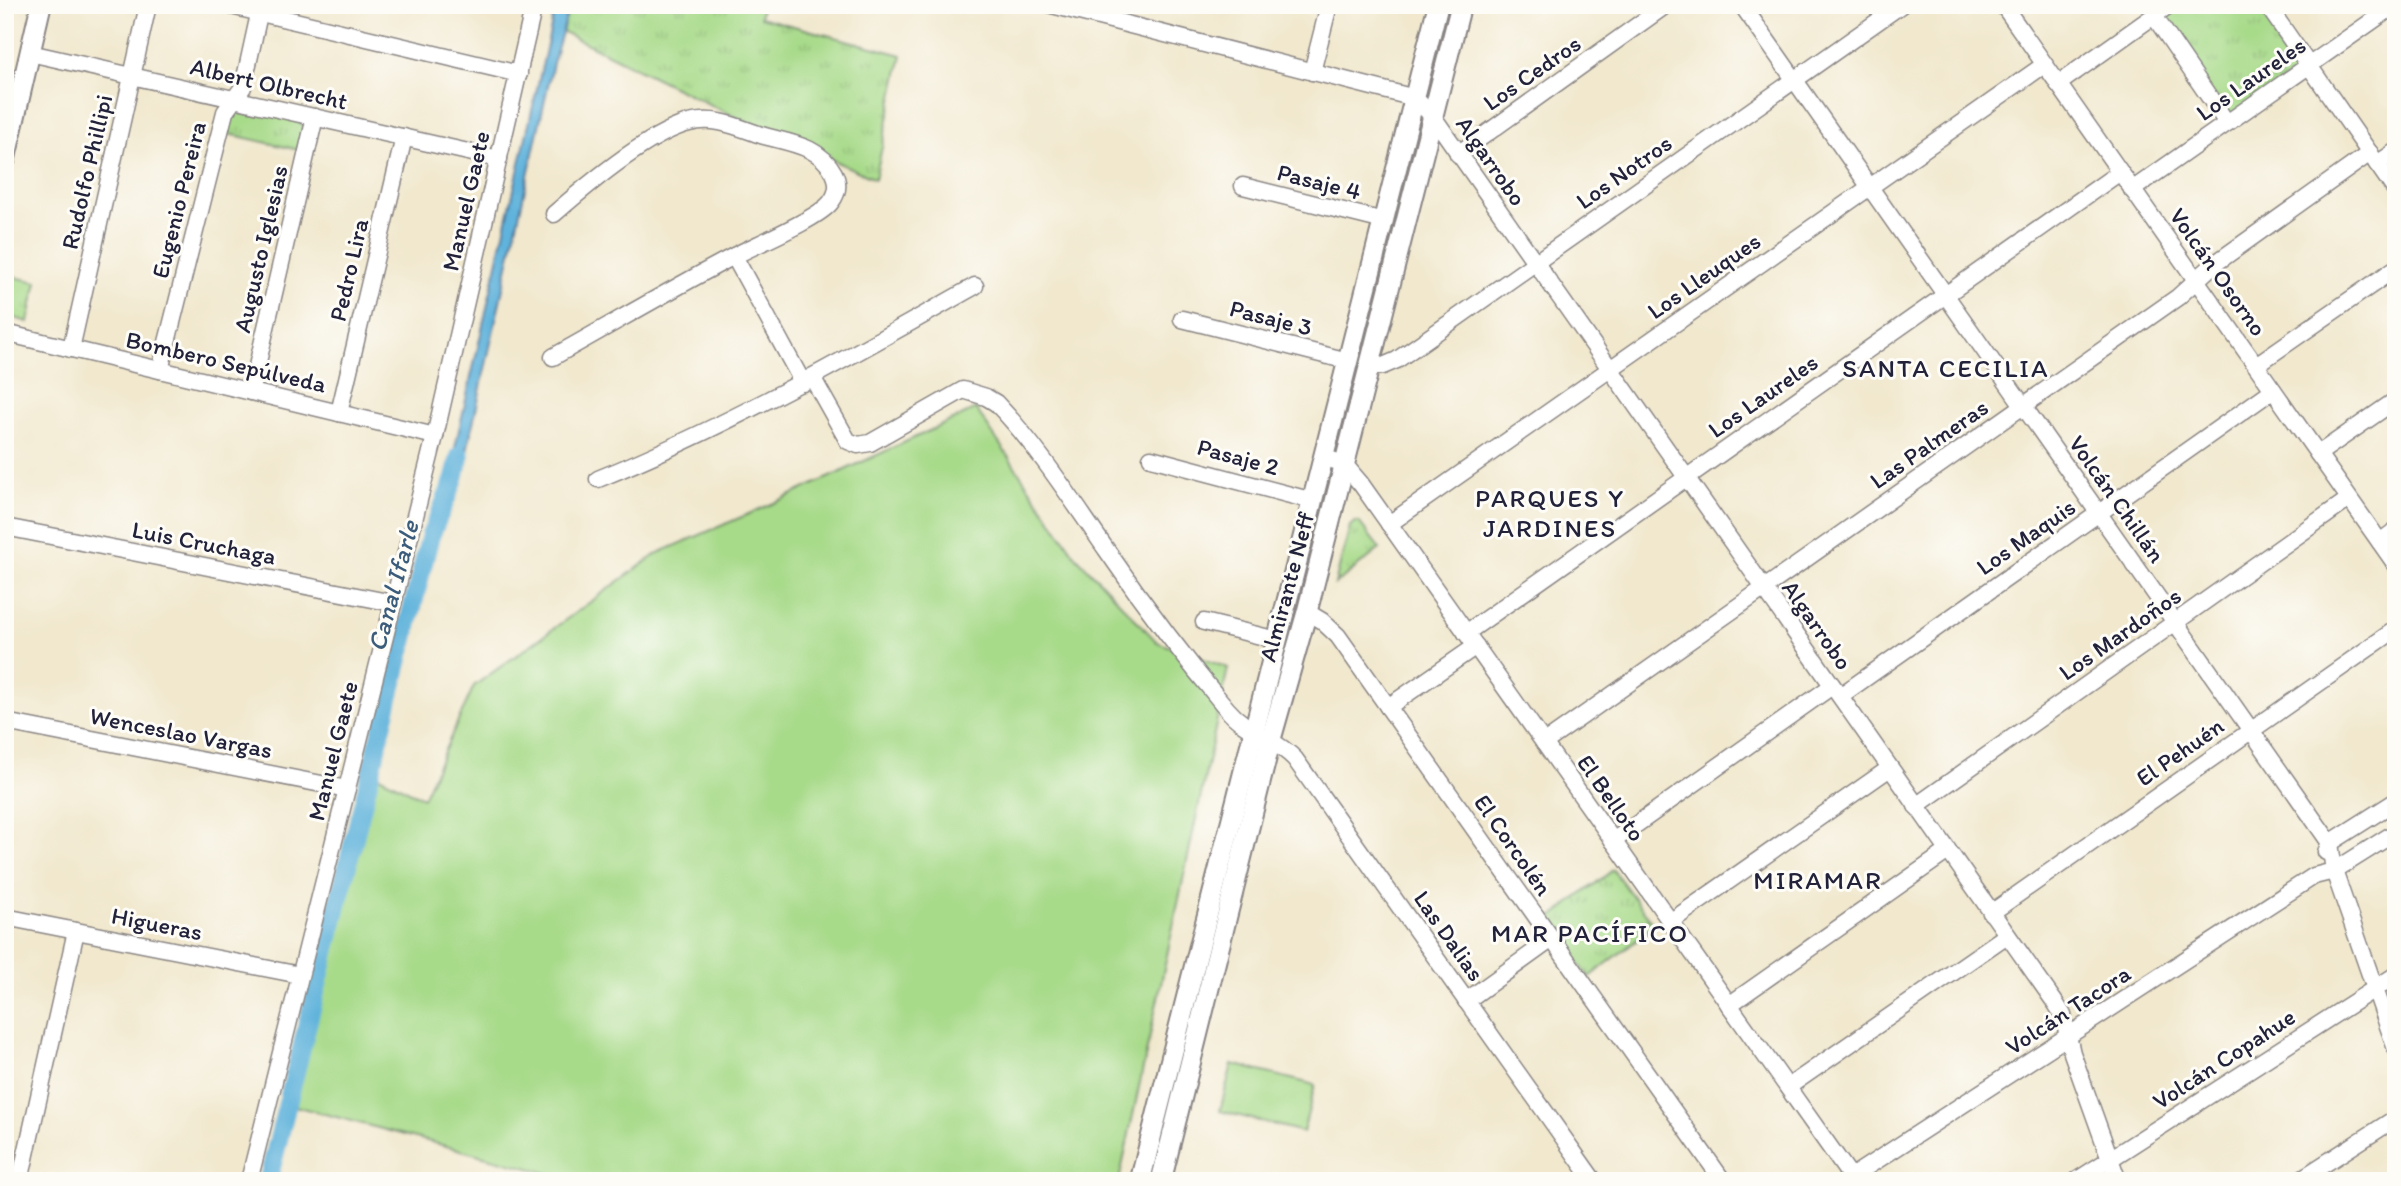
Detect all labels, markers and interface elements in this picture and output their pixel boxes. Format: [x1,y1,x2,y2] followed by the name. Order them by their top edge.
[1477,28,1586,117] street label: Los Cedros
[2190,30,2311,127] street label: Los Laureles
[188,51,351,116] street label: Albert Olbrecht
[55,92,118,252] street label: Rudolfo Phillipi
[1450,110,1533,211] street label: Algarrobo
[145,118,212,281] street label: Eugenio Pereira
[435,128,496,274] street label: Manuel Gaete
[1570,128,1677,215] street label: Los Notros
[1274,157,1364,206] street label: Pasaje 4
[227,162,294,335] street label: Augusto Iglesias
[2164,202,2273,341] street label: Volcán Osorno
[323,215,375,324] street label: Pedro Lira
[1641,226,1766,325] street label: Los Lleuques
[1227,293,1315,342] street label: Pasaje 3
[123,324,330,399] street label: Bombero Sepúlveda
[1702,347,1823,444] street label: Los Laureles
[1842,352,2050,384] district label: SANTA CECILIA
[1864,392,1993,495] street label: Las Palmeras
[2063,429,2172,568] street label: Volcán Chillán
[1194,432,1283,481] street label: Pasaje 2
[1475,482,1625,544] district label: PARQUES Y JARDINES
[1971,492,2081,581] street label: Los Maquis
[1253,508,1321,665] street label: Almirante Neff
[130,514,279,571] street label: Luis Cruchaga
[360,516,426,655] water label: Canal Ifarle
[1776,574,1859,675] street label: Algarrobo
[2053,581,2186,686] street label: Los Mardoños
[301,678,364,824] street label: Manuel Gaete
[87,701,275,764] street label: Wenceslao Vargas
[2130,711,2229,792] street label: El Pehuén
[1571,749,1652,847] street label: El Belloto
[1468,789,1559,901] street label: El Corcolén
[1753,864,1883,896] district label: MIRAMAR
[1408,885,1491,987] street label: Las Dalias
[109,900,205,947] street label: Higueras
[1491,917,1689,949] district label: MAR PACÍFICO
[2000,958,2136,1061] street label: Volcán Tacora
[2147,1002,2300,1115] street label: Volcán Copahue

